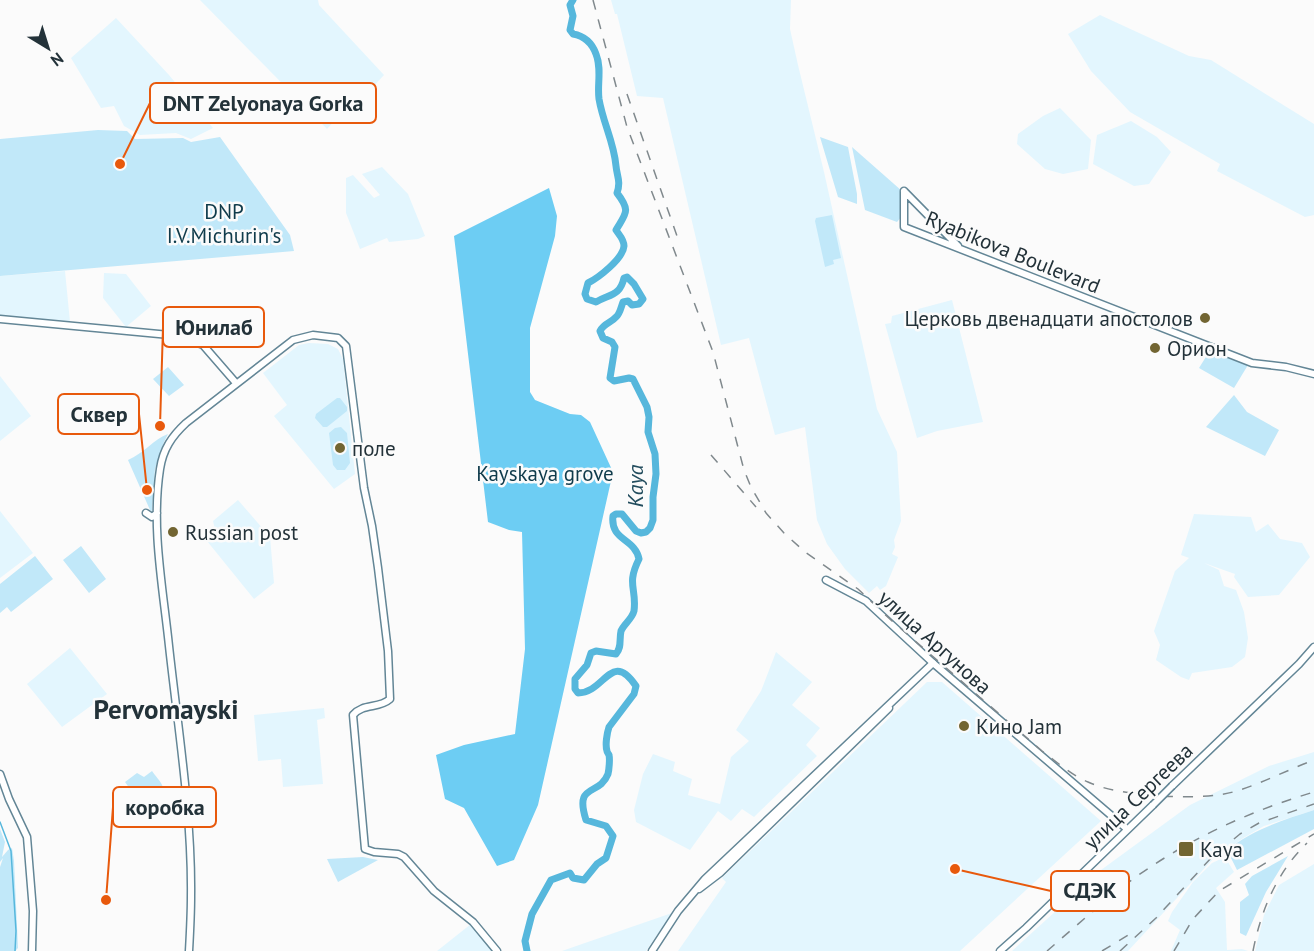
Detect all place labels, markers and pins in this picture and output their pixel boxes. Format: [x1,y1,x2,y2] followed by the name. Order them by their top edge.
[150,83,376,123] callout: DNT Zelyonaya Gorka
[904,305,1193,332] place label: Церковь двенадцати апостолов
[163,307,264,347] callout: Юнилаб
[1198,311,1212,325] marker: Церковь двенадцати апостолов
[1167,335,1227,362] place label: Орион
[1148,341,1162,355] marker: Орион
[58,394,139,434] callout: Сквер
[352,435,396,462] place label: поле
[333,441,347,455] marker: поле
[185,519,298,546] place label: Russian post
[166,525,180,539] marker: Russian post
[976,713,1062,740] place label: Кино Jam
[957,719,971,733] marker: Кино Jam
[113,787,216,827] callout: коробка
[1200,836,1243,863] place label: Kaya
[1177,840,1195,858] marker: Kaya
[1051,871,1129,911] callout: СДЭК

